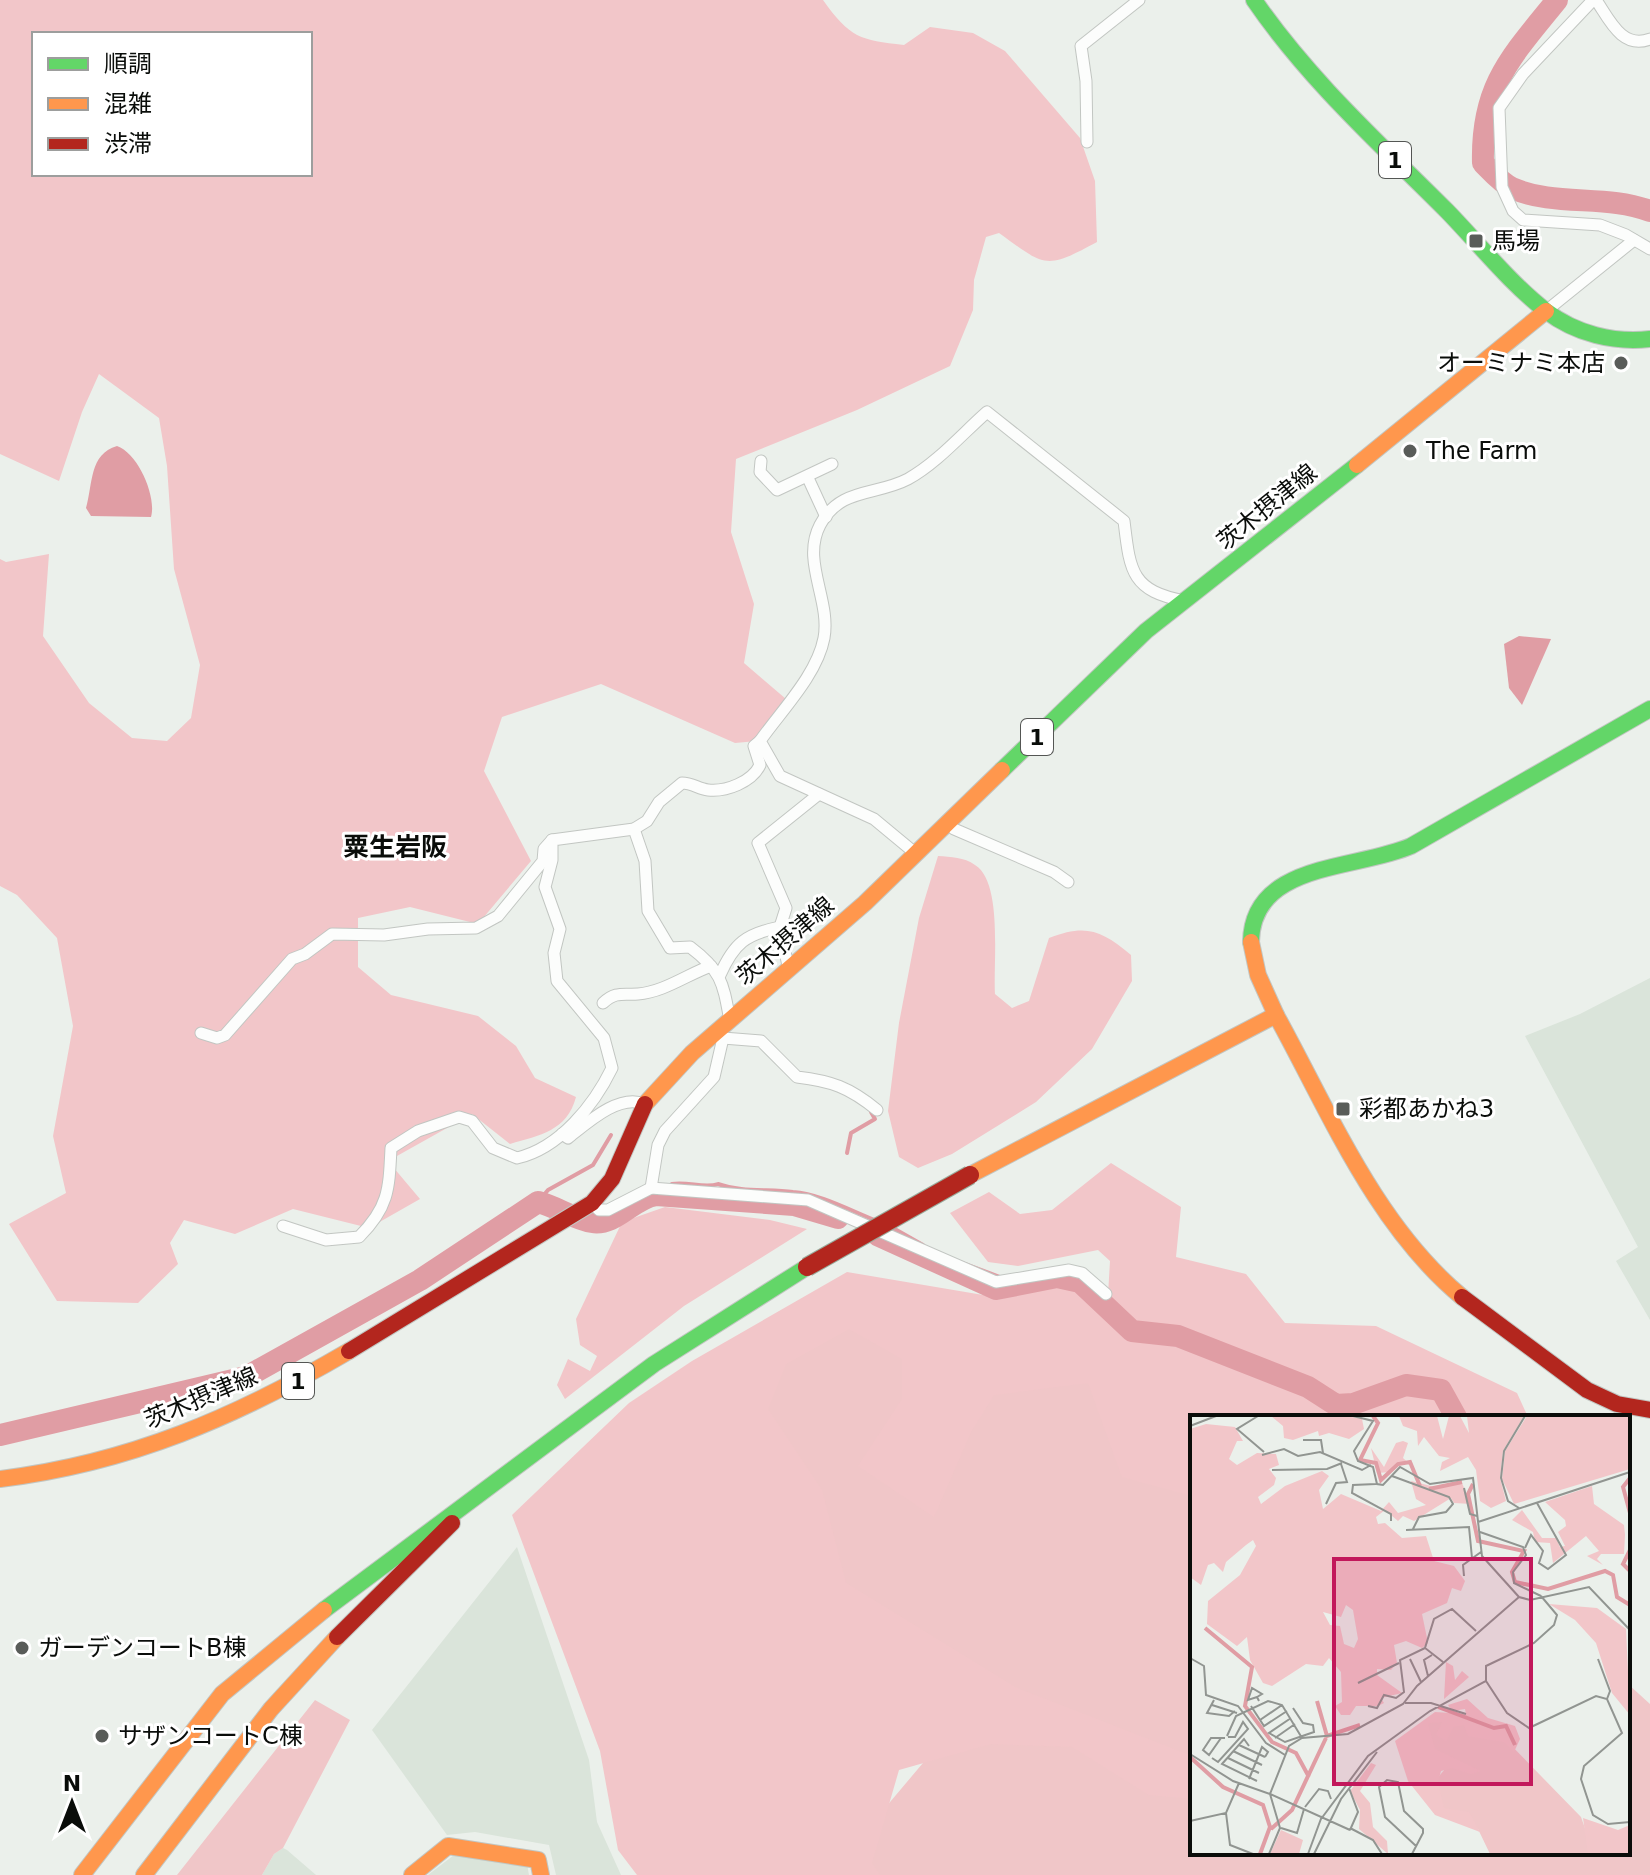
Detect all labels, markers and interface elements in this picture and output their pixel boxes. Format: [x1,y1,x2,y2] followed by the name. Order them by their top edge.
[32,32,312,176] legend
[104,50,152,78] text: 順調
[104,90,152,118] text: 混雑
[104,130,152,158] text: 渋滞
[1379,142,1411,178] road number: 1
[1492,227,1540,255] place label: 馬場
[1467,232,1485,250] marker: 馬場
[1437,349,1605,377] place label: オーミナミ本店
[1612,354,1630,372] marker: オーミナミ本店
[1425,437,1537,465] place label: The Farm
[1401,442,1419,460] marker: The Farm
[1212,458,1322,556] street label: 茨木摂津線
[1021,719,1053,755] road number: 1
[343,832,447,862] district label: 粟生岩阪
[731,891,839,991] street label: 茨木摂津線
[1359,1095,1494,1123] place label: 彩都あかね3
[1334,1100,1352,1118] marker: 彩都あかね3
[140,1362,262,1434] street label: 茨木摂津線
[282,1363,314,1399] road number: 1
[1190,1415,1630,1855] inset map
[38,1634,246,1662] place label: ガーデンコートB棟
[13,1639,31,1657] marker: ガーデンコートB棟
[118,1722,303,1750] place label: サザンコートC棟
[93,1727,111,1745] marker: サザンコートC棟
[32,1763,112,1843] north arrow
[63,1771,81,1796] text: N

